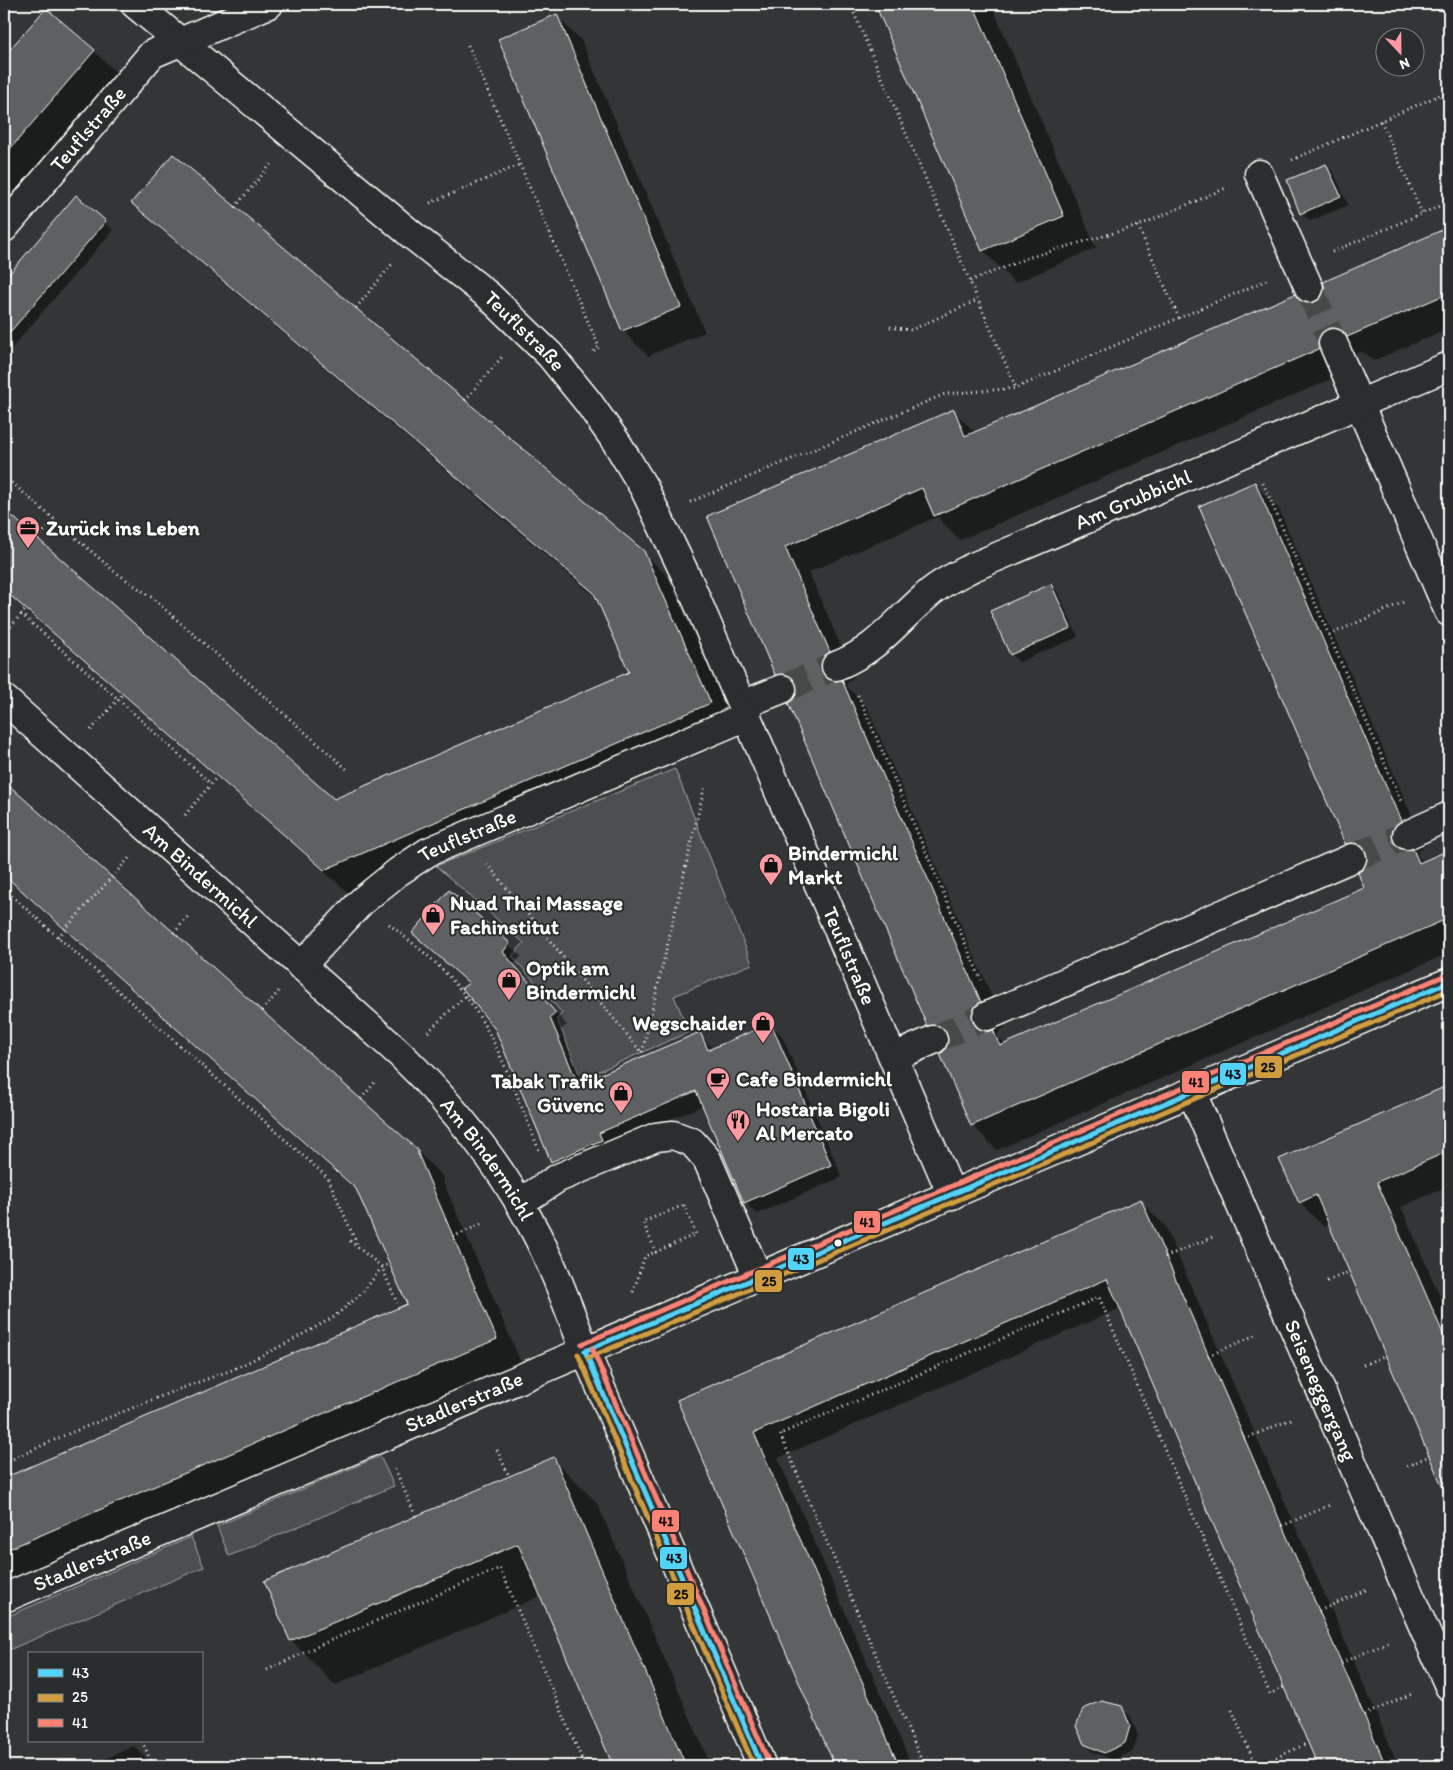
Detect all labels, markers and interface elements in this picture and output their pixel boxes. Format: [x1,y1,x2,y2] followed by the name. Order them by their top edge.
[1376,28,1426,78] north arrow
[1397,54,1412,73] text: N
[45,81,131,176] street label: Teuflstraße
[479,285,571,376] street label: Teuflstraße
[1071,463,1195,535] street label: Am Grubbichl
[15,515,41,549] office icon: Zurück ins Leben
[46,515,200,540] place label: Zurück ins Leben
[413,803,520,867] street label: Teuflstraße
[139,817,263,933] street label: Am Bindermichl
[788,840,899,889] place label: Bindermichl Markt
[758,852,784,886] shop icon: Bindermichl Markt
[450,890,623,939] place label: Nuad Thai Massage Fachinstitut
[420,902,446,936] shop icon: Nuad Thai Massage Fachinstitut
[818,903,882,1009] street label: Teuflstraße
[526,955,637,1004] place label: Optik am Bindermichl
[496,967,522,1001] shop icon: Optik am Bindermichl
[632,1010,747,1036] place label: Wegschaider
[750,1010,776,1044] shop icon: Wegschaider
[1254,1055,1283,1079] line badge: 25
[1261,1059,1276,1076] text: 25
[1219,1062,1247,1086] line badge: 43
[705,1066,731,1100] cafe icon: Cafe Bindermichl
[736,1066,893,1091] place label: Cafe Bindermichl
[1225,1066,1241,1083] text: 43
[490,1068,605,1117] place label: Tabak Trafik Güvenc
[1181,1070,1210,1094] line badge: 41
[1189,1074,1204,1091] text: 41
[608,1080,634,1114] shop icon: Tabak Trafik Güvenc
[435,1092,540,1225] street label: Am Bindermichl
[755,1096,890,1145] place label: Hostaria Bigoli Al Mercato
[725,1108,751,1142] restaurant icon: Hostaria Bigoli Al Mercato
[853,1210,881,1234] line badge: 41
[860,1214,875,1231] text: 41
[833,1238,843,1248] unlabelled marker
[787,1247,815,1271] line badge: 43
[793,1251,809,1268] text: 43
[754,1269,783,1293] line badge: 25
[762,1273,777,1290] text: 25
[1280,1316,1363,1465] street label: Seiseneggergang
[401,1366,526,1438] street label: Stadlerstraße
[651,1509,680,1533] line badge: 41
[659,1513,674,1530] text: 41
[29,1525,154,1597] street label: Stadlerstraße
[659,1546,688,1570] line badge: 43
[666,1550,682,1567] text: 43
[666,1582,695,1606] line badge: 25
[674,1586,689,1603] text: 25
[28,1652,202,1742] legend
[72,1664,89,1682] text: 43
[72,1688,88,1706] text: 25
[72,1714,88,1732] text: 41

